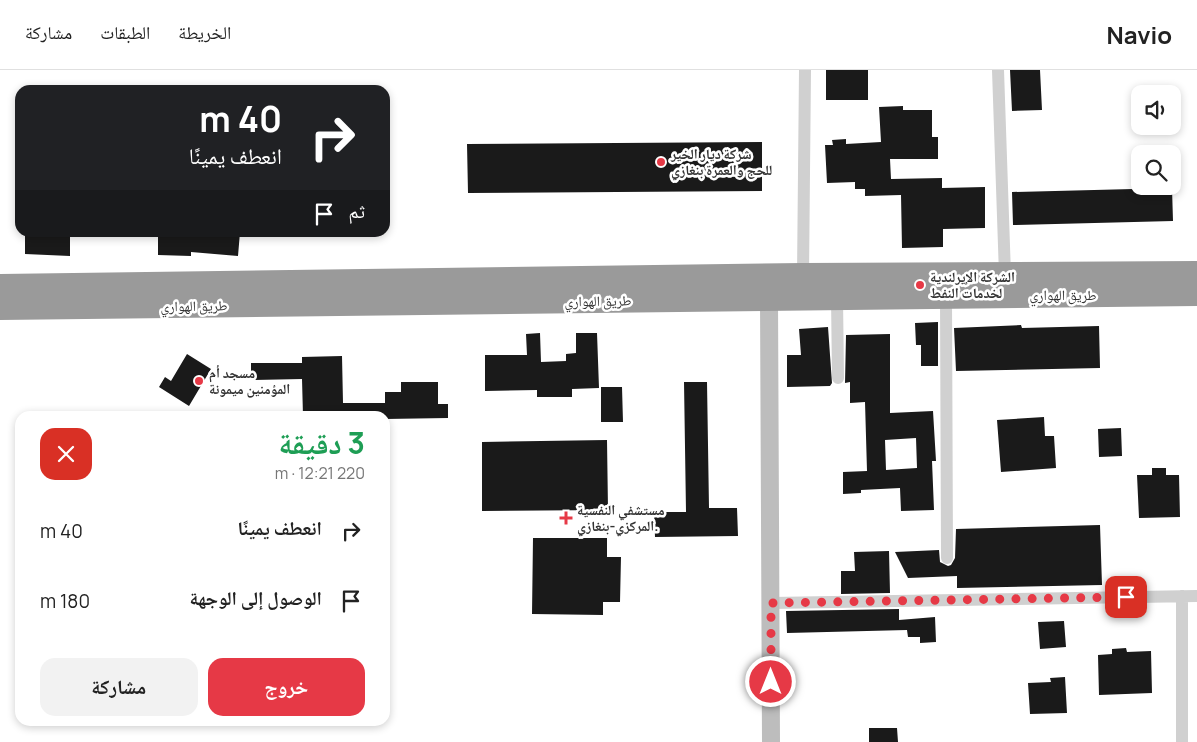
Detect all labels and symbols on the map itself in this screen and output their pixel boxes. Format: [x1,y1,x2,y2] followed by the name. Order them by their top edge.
[670,144,772,181] place label: شركة ديار الخير للحج والعمرة بنغازي
[655,156,667,168] marker: شركة ديار الخير للحج والعمرة بنغازي
[930,267,1015,302] place label: الشركة الإيرلندية لخدمات النفط
[914,279,926,291] marker: الشركة الإيرلندية لخدمات النفط
[1029,285,1097,307] street label: طريق الهواري
[564,290,632,313] street label: طريق الهواري
[160,295,228,318] street label: طريق الهواري
[209,363,290,398] place label: مسجد أم المؤمنين ميمونة
[193,375,205,387] marker: مسجد أم المؤمنين ميمونة
[577,500,665,537] place label: مستشفي النفسية المركزي-بنغازي.
[559,511,573,525] marker: مستشفي النفسية المركزي-بنغازي.
[1105,576,1147,618] pin
[744,655,796,707] position arrow

